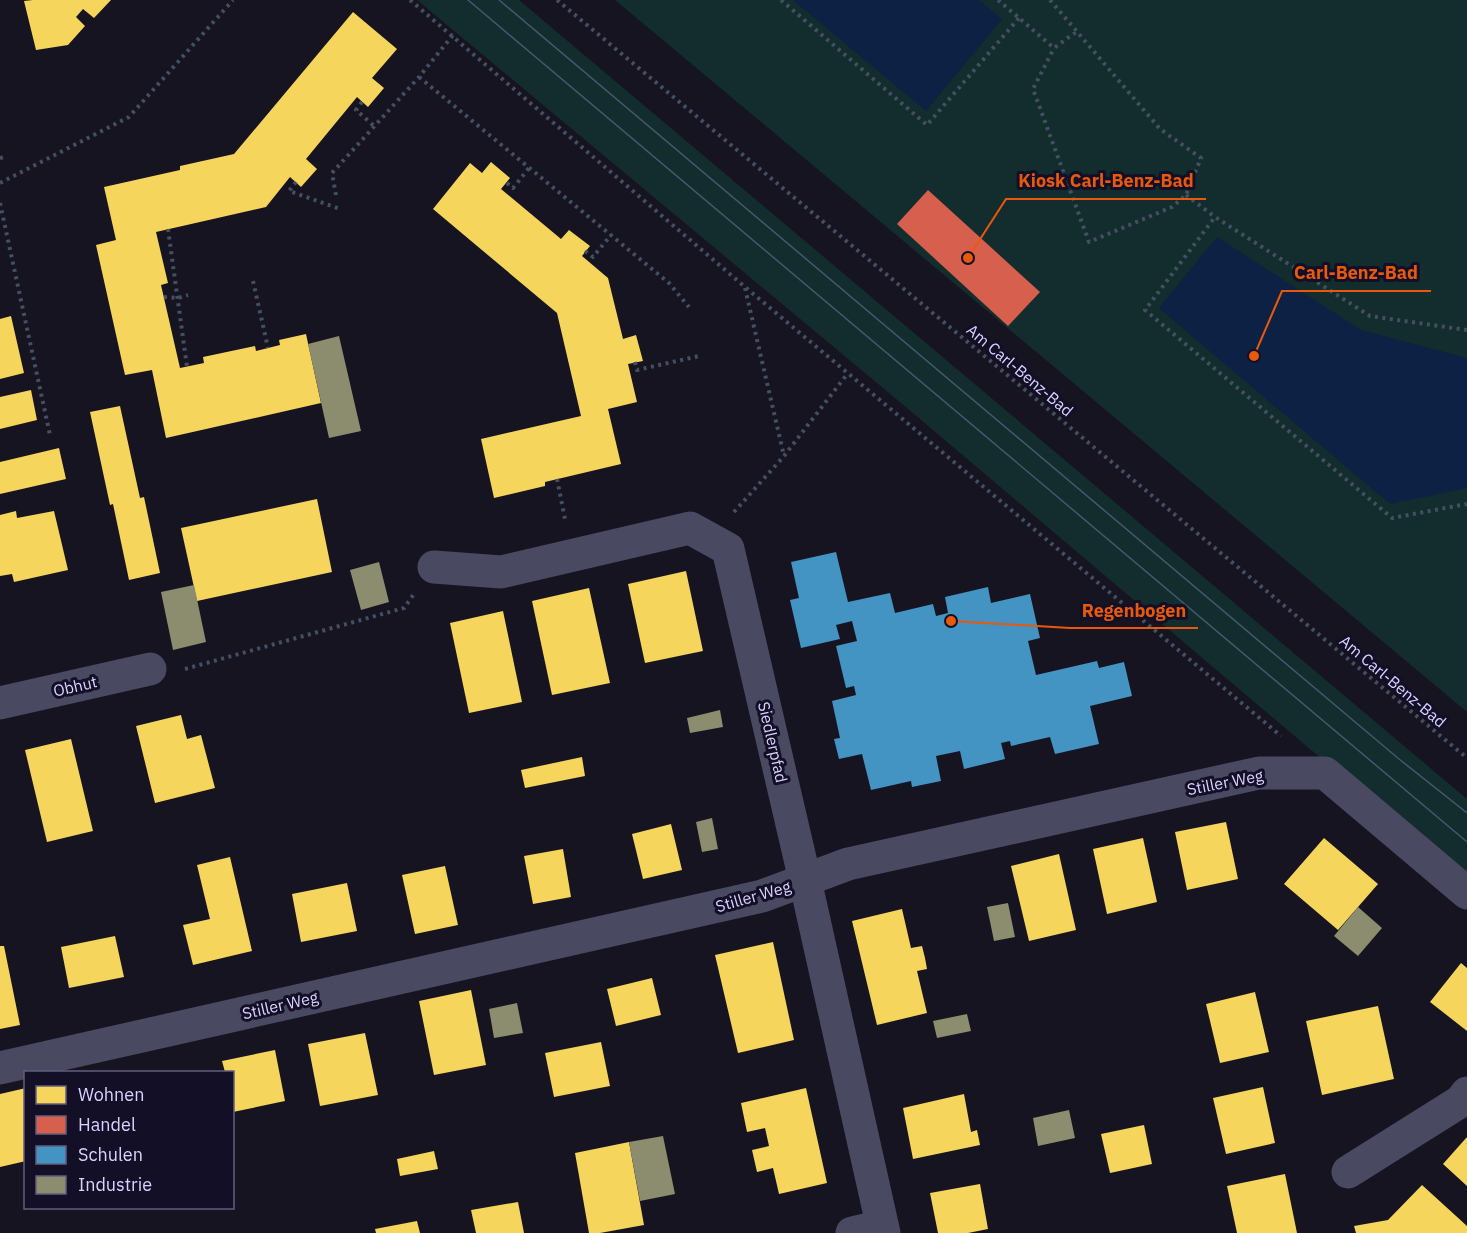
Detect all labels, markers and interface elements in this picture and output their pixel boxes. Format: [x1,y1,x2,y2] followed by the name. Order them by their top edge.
[1006,163,1206,199] callout: Kiosk Carl-Benz-Bad
[1018,169,1194,192] text: Kiosk Carl-Benz-Bad
[1282,255,1431,291] callout: Carl-Benz-Bad
[1294,261,1418,284] text: Carl-Benz-Bad
[963,320,1077,420] street label: Am Carl-Benz-Bad
[1070,592,1198,628] callout: Regenbogen
[1082,599,1186,622] text: Regenbogen
[1336,631,1450,731] street label: Am Carl-Benz-Bad
[51,671,99,701] street label: Obhut
[754,700,792,784] street label: Siedlerpfad
[1185,765,1265,799] street label: Stiller Weg
[713,876,793,916] street label: Stiller Weg
[240,986,320,1023] street label: Stiller Weg
[24,1071,234,1209] legend
[78,1083,144,1106] text: Wohnen
[78,1113,136,1136] text: Handel
[78,1143,143,1166] text: Schulen
[78,1173,152,1196] text: Industrie

